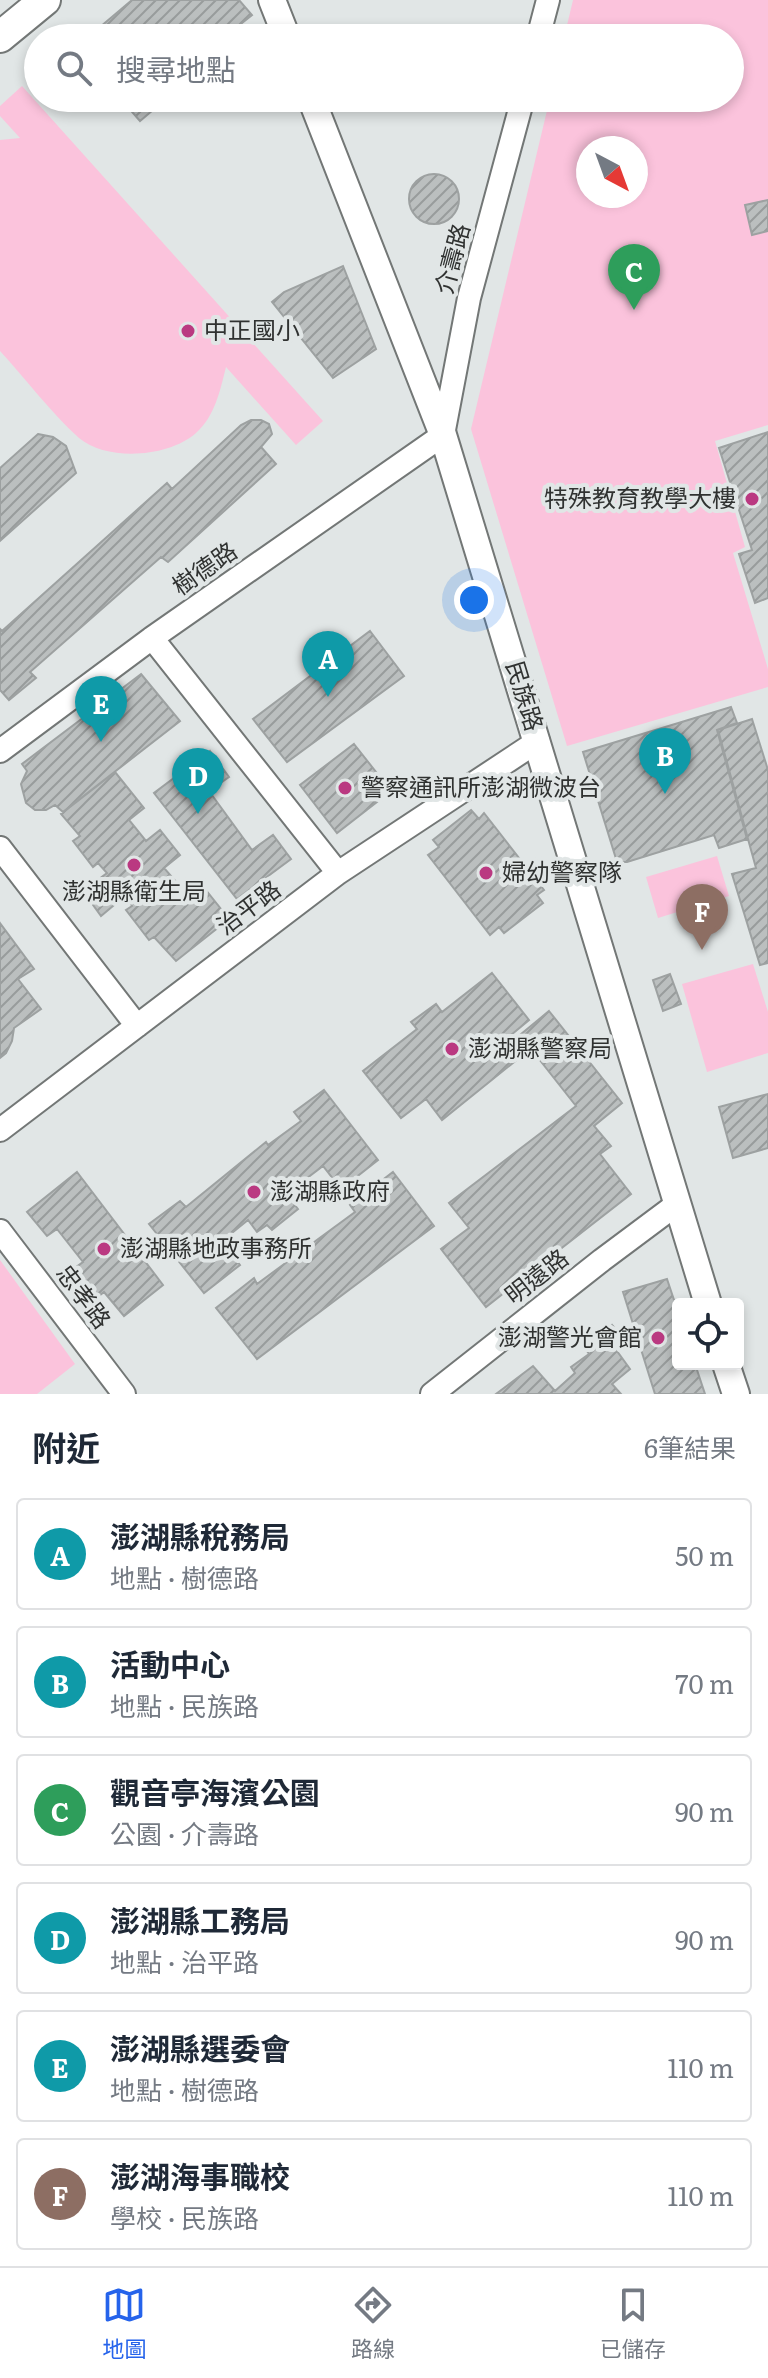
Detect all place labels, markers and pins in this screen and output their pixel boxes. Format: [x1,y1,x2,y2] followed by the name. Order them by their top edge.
[608,244,660,310] pin: C
[204,311,300,346] place label: 中正國小
[179,322,197,340] marker: 中正國小
[544,479,736,514] place label: 特殊教育教學大樓
[743,490,761,508] marker: 特殊教育教學大樓
[302,631,354,697] pin: A
[75,676,127,742] pin: E
[639,728,691,794] pin: B
[172,748,224,814] pin: D
[361,768,601,803] place label: 警察通訊所澎湖微波台
[336,779,354,797] marker: 警察通訊所澎湖微波台
[502,853,622,888] place label: 婦幼警察隊
[125,856,143,874] marker: 澎湖縣衛生局
[477,864,495,882] marker: 婦幼警察隊
[62,872,206,907] place label: 澎湖縣衛生局
[676,884,728,950] pin: F
[468,1029,612,1064] place label: 澎湖縣警察局
[443,1040,461,1058] marker: 澎湖縣警察局
[270,1172,390,1207] place label: 澎湖縣政府
[245,1183,263,1201] marker: 澎湖縣政府
[120,1229,312,1264] place label: 澎湖縣地政事務所
[95,1240,113,1258] marker: 澎湖縣地政事務所
[498,1318,642,1353] place label: 澎湖警光會館
[649,1329,667,1347] marker: 澎湖警光會館

